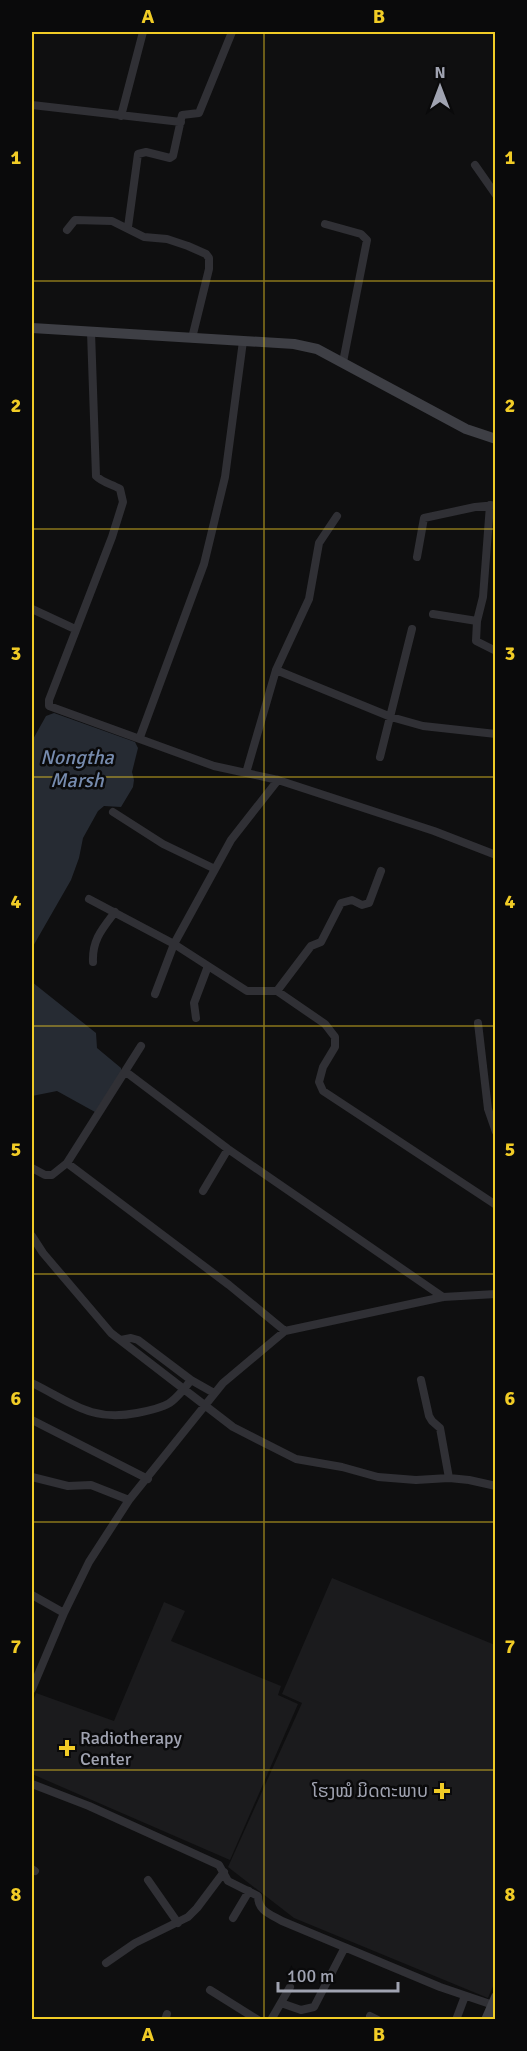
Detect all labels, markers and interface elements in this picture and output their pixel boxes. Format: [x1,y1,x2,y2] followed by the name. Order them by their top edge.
[142,4,155,29] text: A
[373,4,385,29] text: B
[410,57,470,117] north arrow
[434,63,446,83] text: N
[11,145,22,170] text: 1
[505,145,516,170] text: 1
[11,393,21,418] text: 2
[505,393,515,418] text: 2
[11,641,21,666] text: 3
[505,641,515,666] text: 3
[40,745,115,793] water label: Nongtha Marsh
[11,889,22,914] text: 4
[505,889,516,914] text: 4
[11,1137,21,1162] text: 5
[505,1137,515,1162] text: 5
[11,1386,22,1411] text: 6
[505,1386,516,1411] text: 6
[11,1634,22,1659] text: 7
[505,1634,516,1659] text: 7
[80,1727,183,1770] place label: Radiotherapy Center
[58,1739,76,1757] marker: Radiotherapy Center
[312,1780,428,1802] place label: ໂຮງໝໍ ມິດຕະພາບ
[433,1782,451,1800] marker: ໂຮງໝໍ ມິດຕະພາບ
[11,1882,22,1907] text: 8
[505,1882,516,1907] text: 8
[278,1955,398,1993] scale bar
[287,1965,334,1987] text: 100 m
[142,2022,155,2047] text: A
[373,2022,385,2047] text: B

